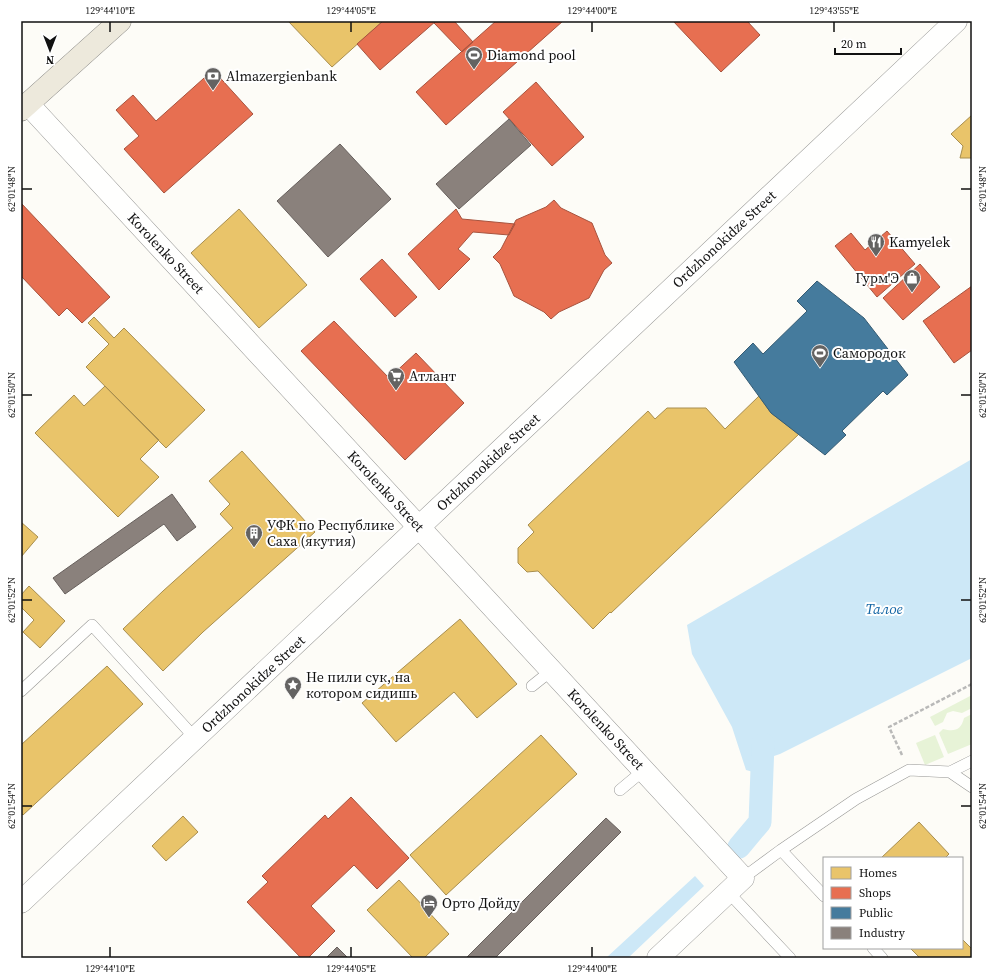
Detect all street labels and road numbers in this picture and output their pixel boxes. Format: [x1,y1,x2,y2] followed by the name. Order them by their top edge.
[668,185,780,292] street label: Ordzhonokidze Street
[123,208,209,298] street label: Korolenko Street
[432,408,544,515] street label: Ordzhonokidze Street
[343,446,429,536] street label: Korolenko Street
[197,630,309,737] street label: Ordzhonokidze Street
[563,684,649,774] street label: Korolenko Street

